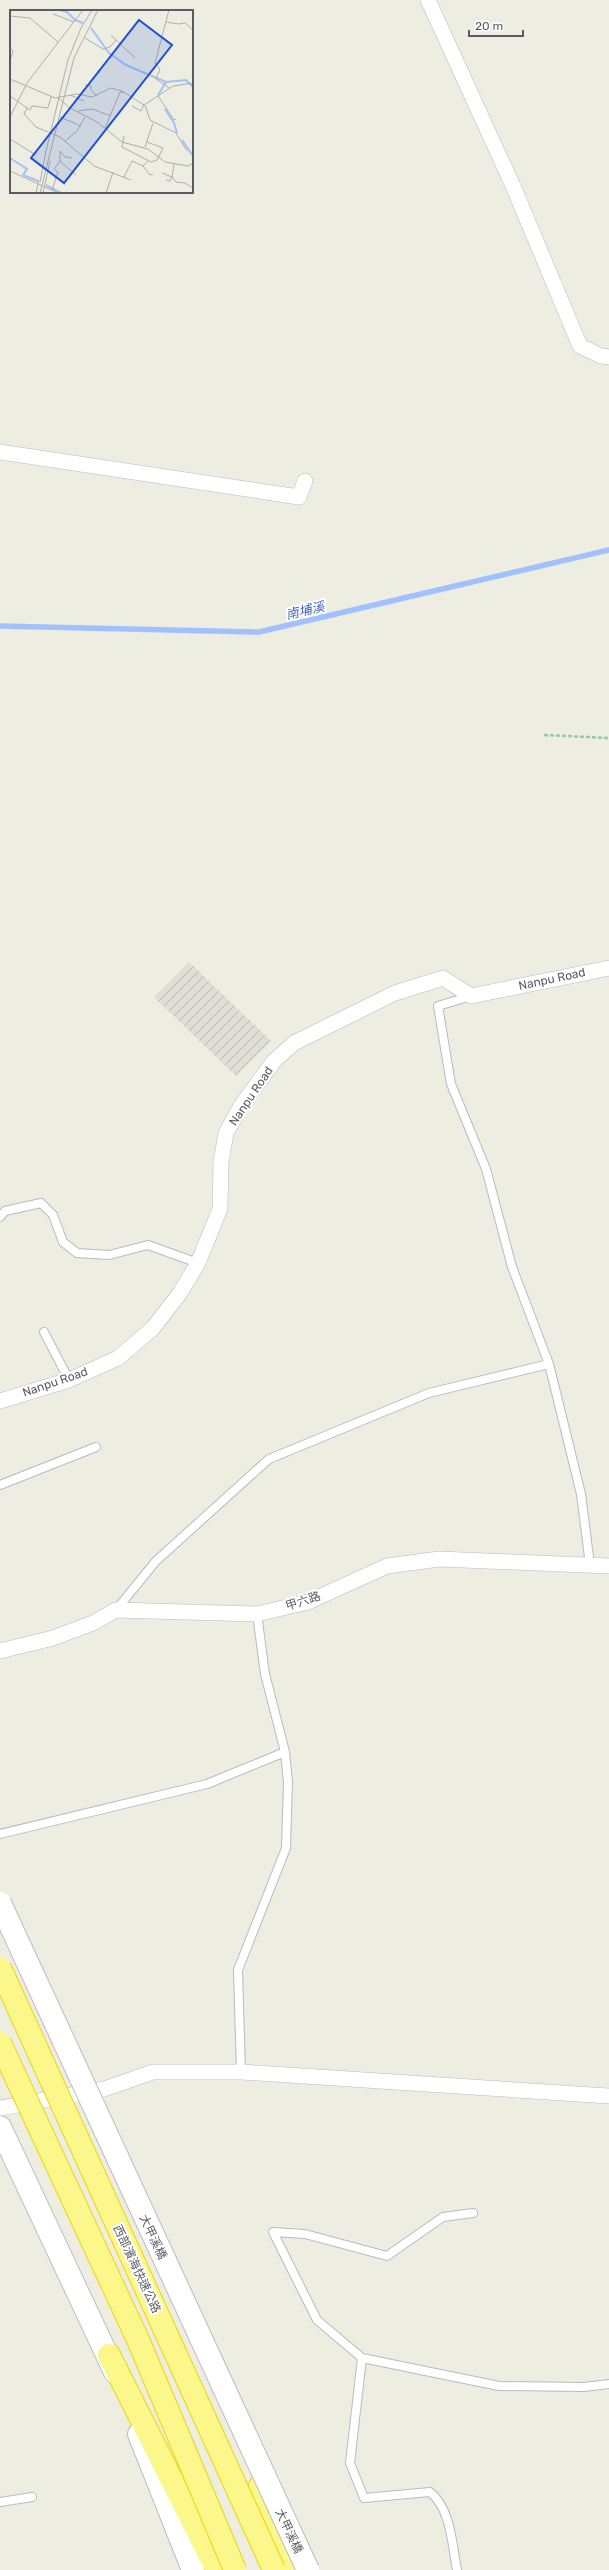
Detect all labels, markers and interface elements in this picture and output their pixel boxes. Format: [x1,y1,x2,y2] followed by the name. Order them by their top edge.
[10,10,193,193] inset map
[469,12,523,38] scale bar
[475,19,503,33] text: 20 m
[284,598,328,622] water label: 南埔溪
[517,965,587,993] street label: Nanpu Road
[226,1064,276,1128] street label: Nanpu Road
[21,1364,89,1400] street label: Nanpu Road
[284,1589,322,1613] street label: 甲六路
[137,2212,169,2262] street label: 大甲溪橋
[110,2223,164,2315] street label: 西部濱海快速公路
[273,2506,305,2556] street label: 大甲溪橋

